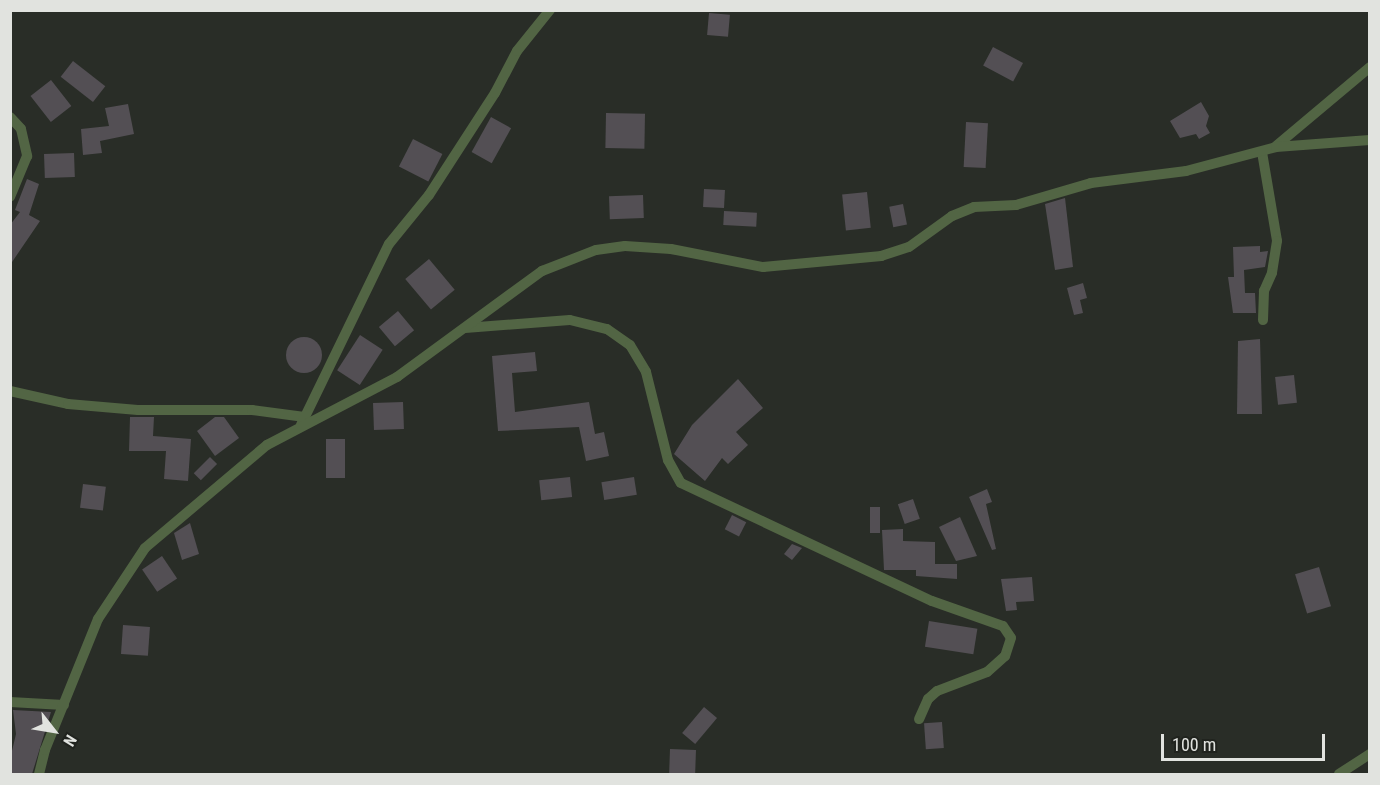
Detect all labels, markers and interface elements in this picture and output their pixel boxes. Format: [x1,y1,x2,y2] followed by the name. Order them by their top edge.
[24,701,84,761] north arrow
[1164,722,1328,760] scale bar
[59,731,81,750] text: N
[1172,734,1216,755] text: 100 m

